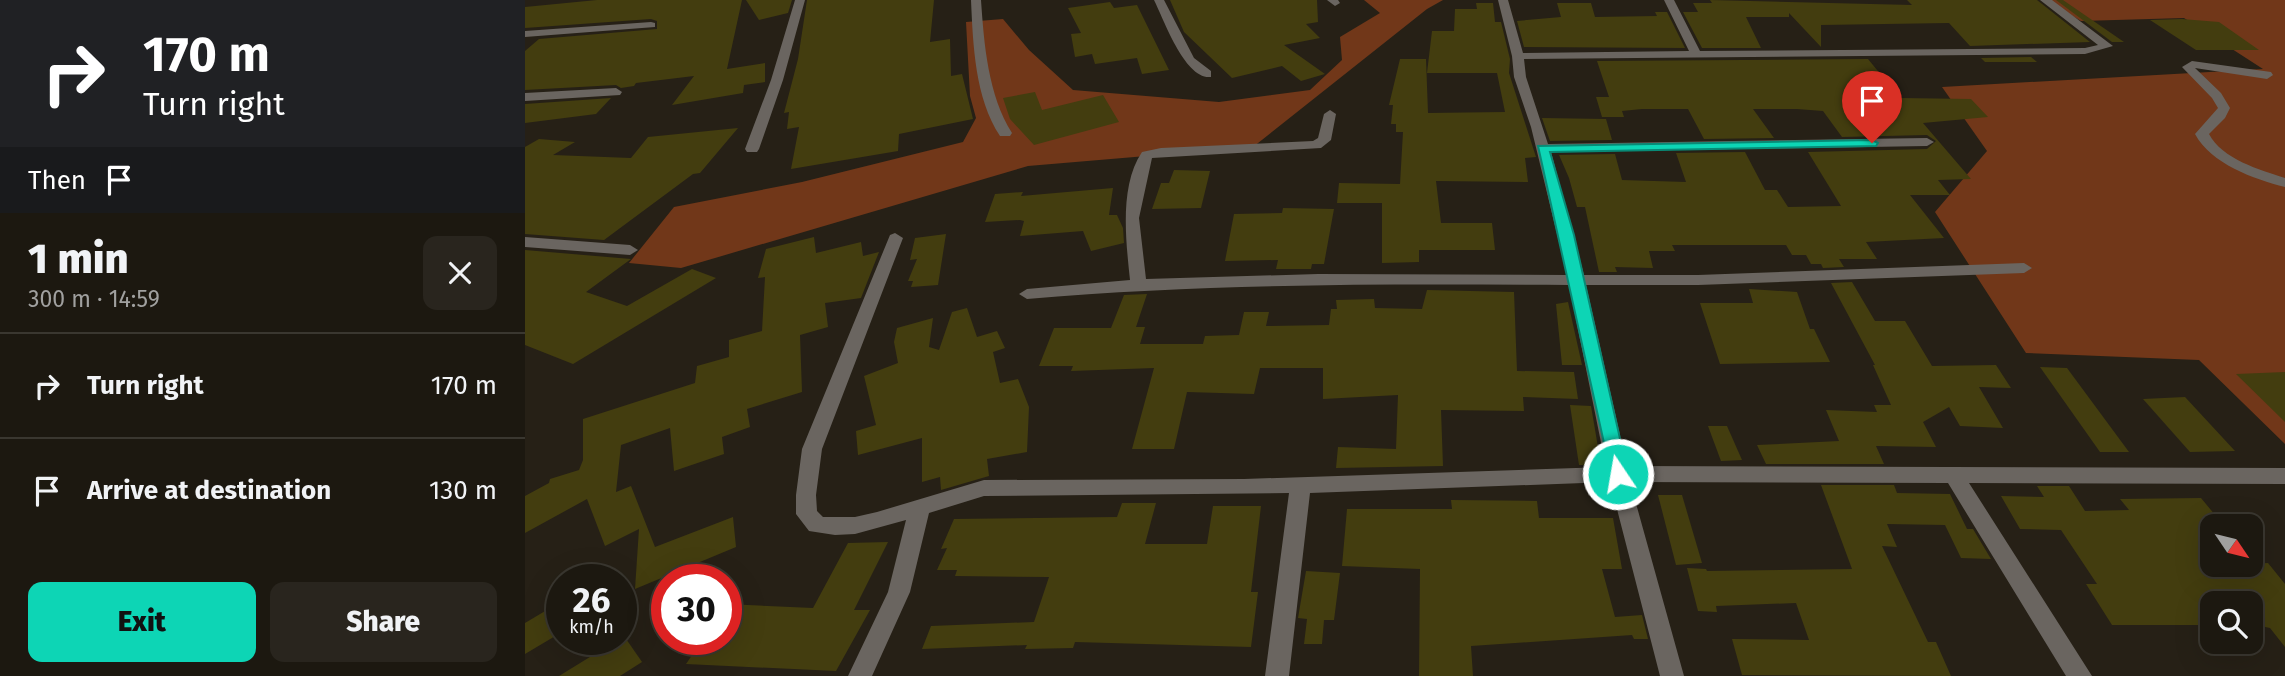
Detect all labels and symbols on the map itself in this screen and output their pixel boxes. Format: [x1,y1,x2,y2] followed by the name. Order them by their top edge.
[1842,71,1902,143] pin
[1581,437,1655,511] position arrow
[2200,514,2263,578] north arrow
[651,564,742,655] speed limit sign: 30

